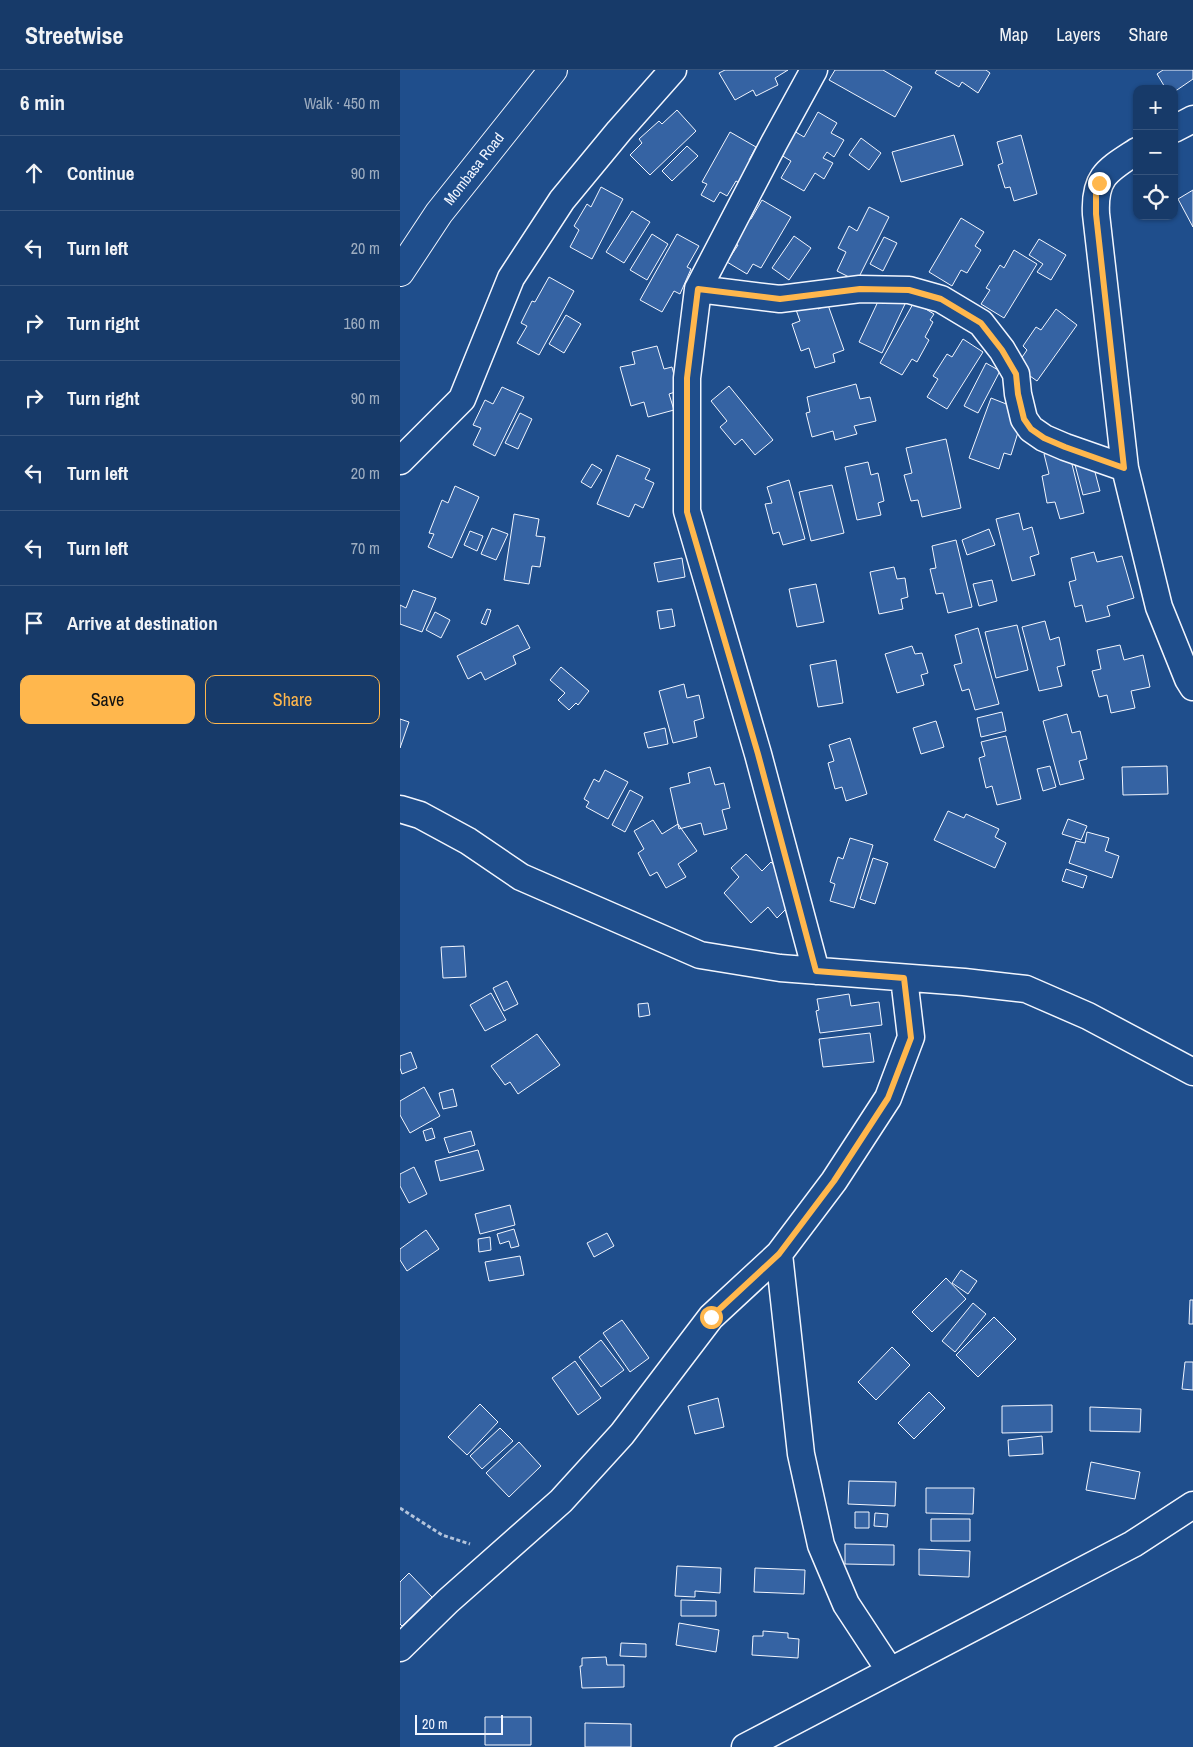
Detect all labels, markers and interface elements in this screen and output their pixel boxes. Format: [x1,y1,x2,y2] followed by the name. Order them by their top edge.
[25,19,123,51] text: Streetwise
[1000,22,1028,47] text: Map
[1056,22,1101,47] text: Layers
[1129,22,1168,47] text: Share
[1133,85,1178,220] map controls
[1133,85,1178,130] button: +
[20,88,65,117] text: 6 min
[304,92,380,114] text: Walk · 450 m
[439,128,509,209] street label: Mombasa Road
[1133,130,1178,175] button: −
[20,159,48,187] icon: ahead
[67,160,135,186] text: Continue
[351,162,380,184] text: 90 m
[1088,172,1111,195] route end
[1133,175,1178,220] button: locate
[20,234,48,262] icon: left
[67,235,128,261] text: Turn left
[351,237,380,259] text: 20 m
[20,309,48,337] icon: right
[67,310,139,336] text: Turn right
[344,312,380,334] text: 160 m
[20,384,48,412] icon: right
[67,385,139,411] text: Turn right
[351,387,380,409] text: 90 m
[20,459,48,487] icon: left
[67,460,128,486] text: Turn left
[351,462,380,484] text: 20 m
[20,534,48,562] icon: left
[67,535,128,561] text: Turn left
[351,537,380,559] text: 70 m
[20,609,48,637] icon: arrive
[67,610,218,636] text: Arrive at destination
[20,675,195,724] button: Save
[205,675,380,724] button: Share
[700,1306,723,1329] route start
[415,1712,502,1735] scale bar
[422,1715,448,1733] text: 20 m

